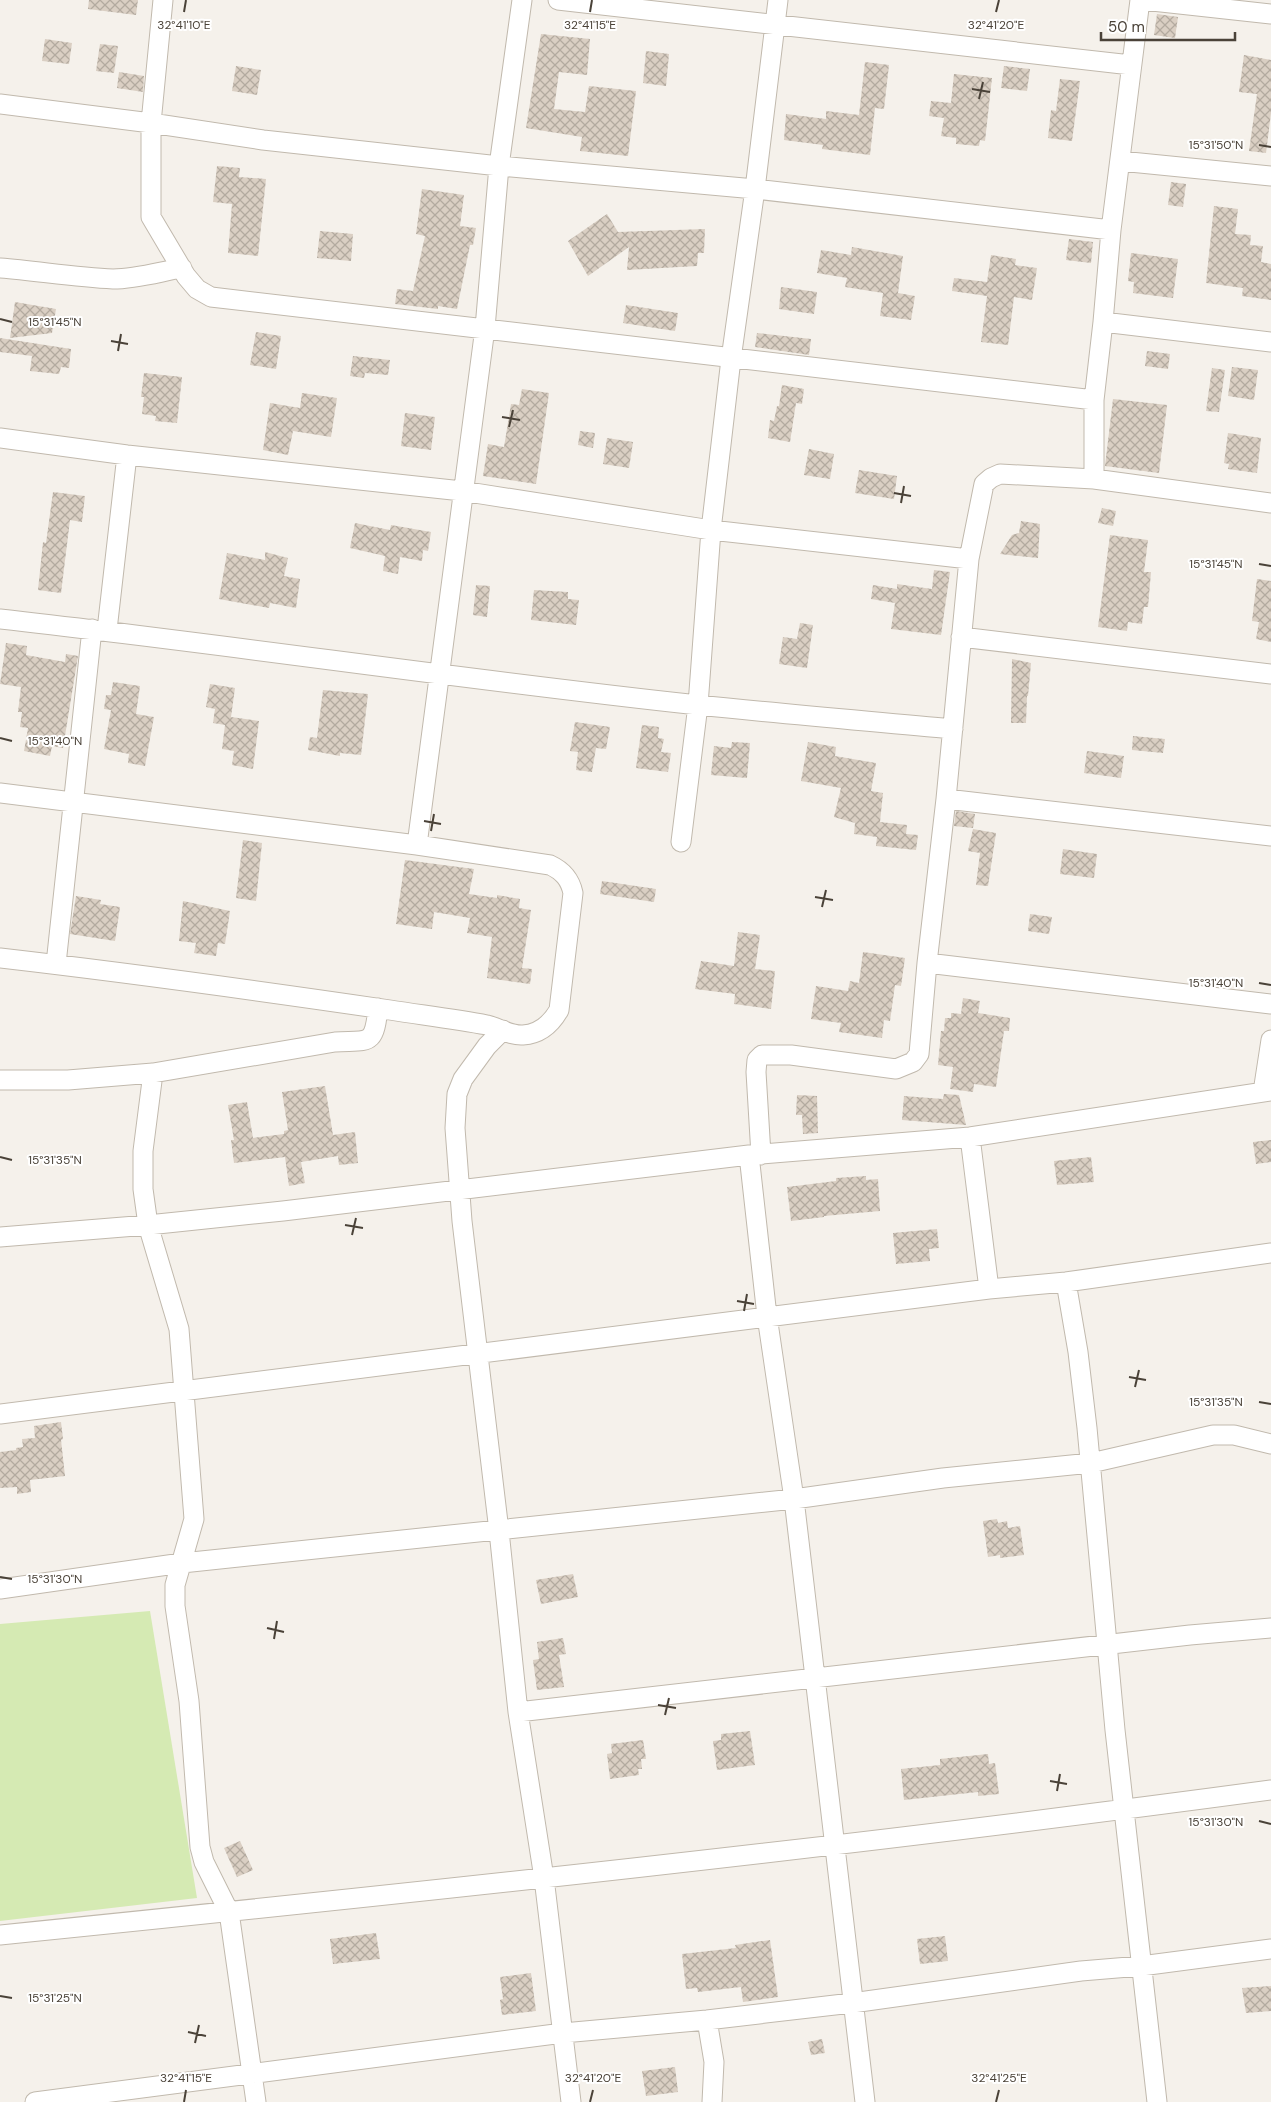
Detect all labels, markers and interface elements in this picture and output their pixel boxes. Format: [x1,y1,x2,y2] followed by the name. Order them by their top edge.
[1101,10,1235,42] scale bar
[157,17,211,33] text: 32°41'10"E
[564,17,616,33] text: 32°41'15"E
[968,17,1024,33] text: 32°41'20"E
[1108,17,1145,37] text: 50 m
[1189,137,1243,153] text: 15°31'50"N
[28,314,82,330] text: 15°31'45"N
[1189,556,1243,572] text: 15°31'45"N
[28,733,82,749] text: 15°31'40"N
[1189,975,1243,991] text: 15°31'40"N
[28,1152,82,1168] text: 15°31'35"N
[1189,1394,1243,1410] text: 15°31'35"N
[28,1571,82,1587] text: 15°31'30"N
[1189,1814,1243,1830] text: 15°31'30"N
[28,1990,82,2006] text: 15°31'25"N
[160,2070,212,2086] text: 32°41'15"E
[565,2070,621,2086] text: 32°41'20"E
[971,2070,1027,2086] text: 32°41'25"E

